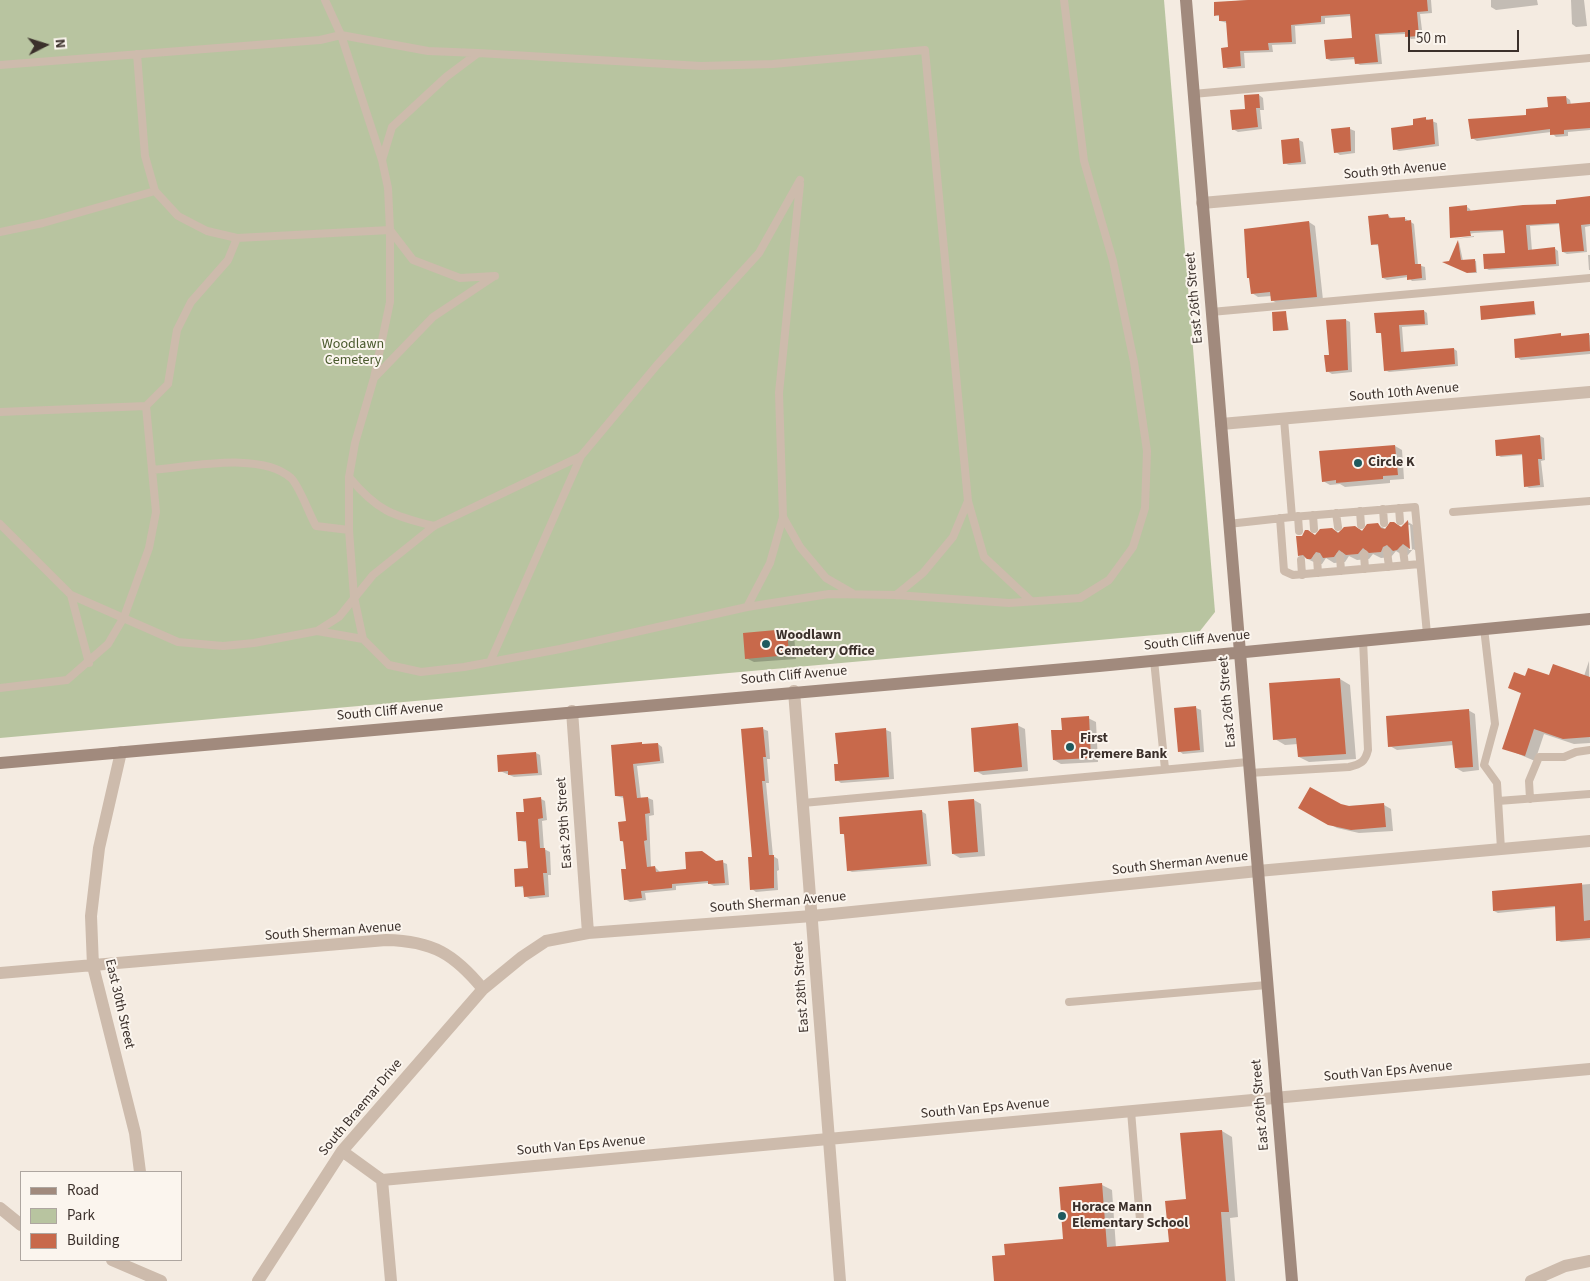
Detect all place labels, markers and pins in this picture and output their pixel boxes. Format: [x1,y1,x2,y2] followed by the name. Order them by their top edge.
[1368,455,1415,471] place label: Circle K
[1352,457,1364,469] marker: Circle K
[776,628,875,660] place label: Woodlawn Cemetery Office
[760,638,772,650] marker: Woodlawn Cemetery Office
[1080,731,1167,764] place label: First Premere Bank
[1064,741,1076,753] marker: First Premere Bank
[1072,1200,1188,1232] place label: Horace Mann Elementary School
[1056,1210,1068,1222] marker: Horace Mann Elementary School

